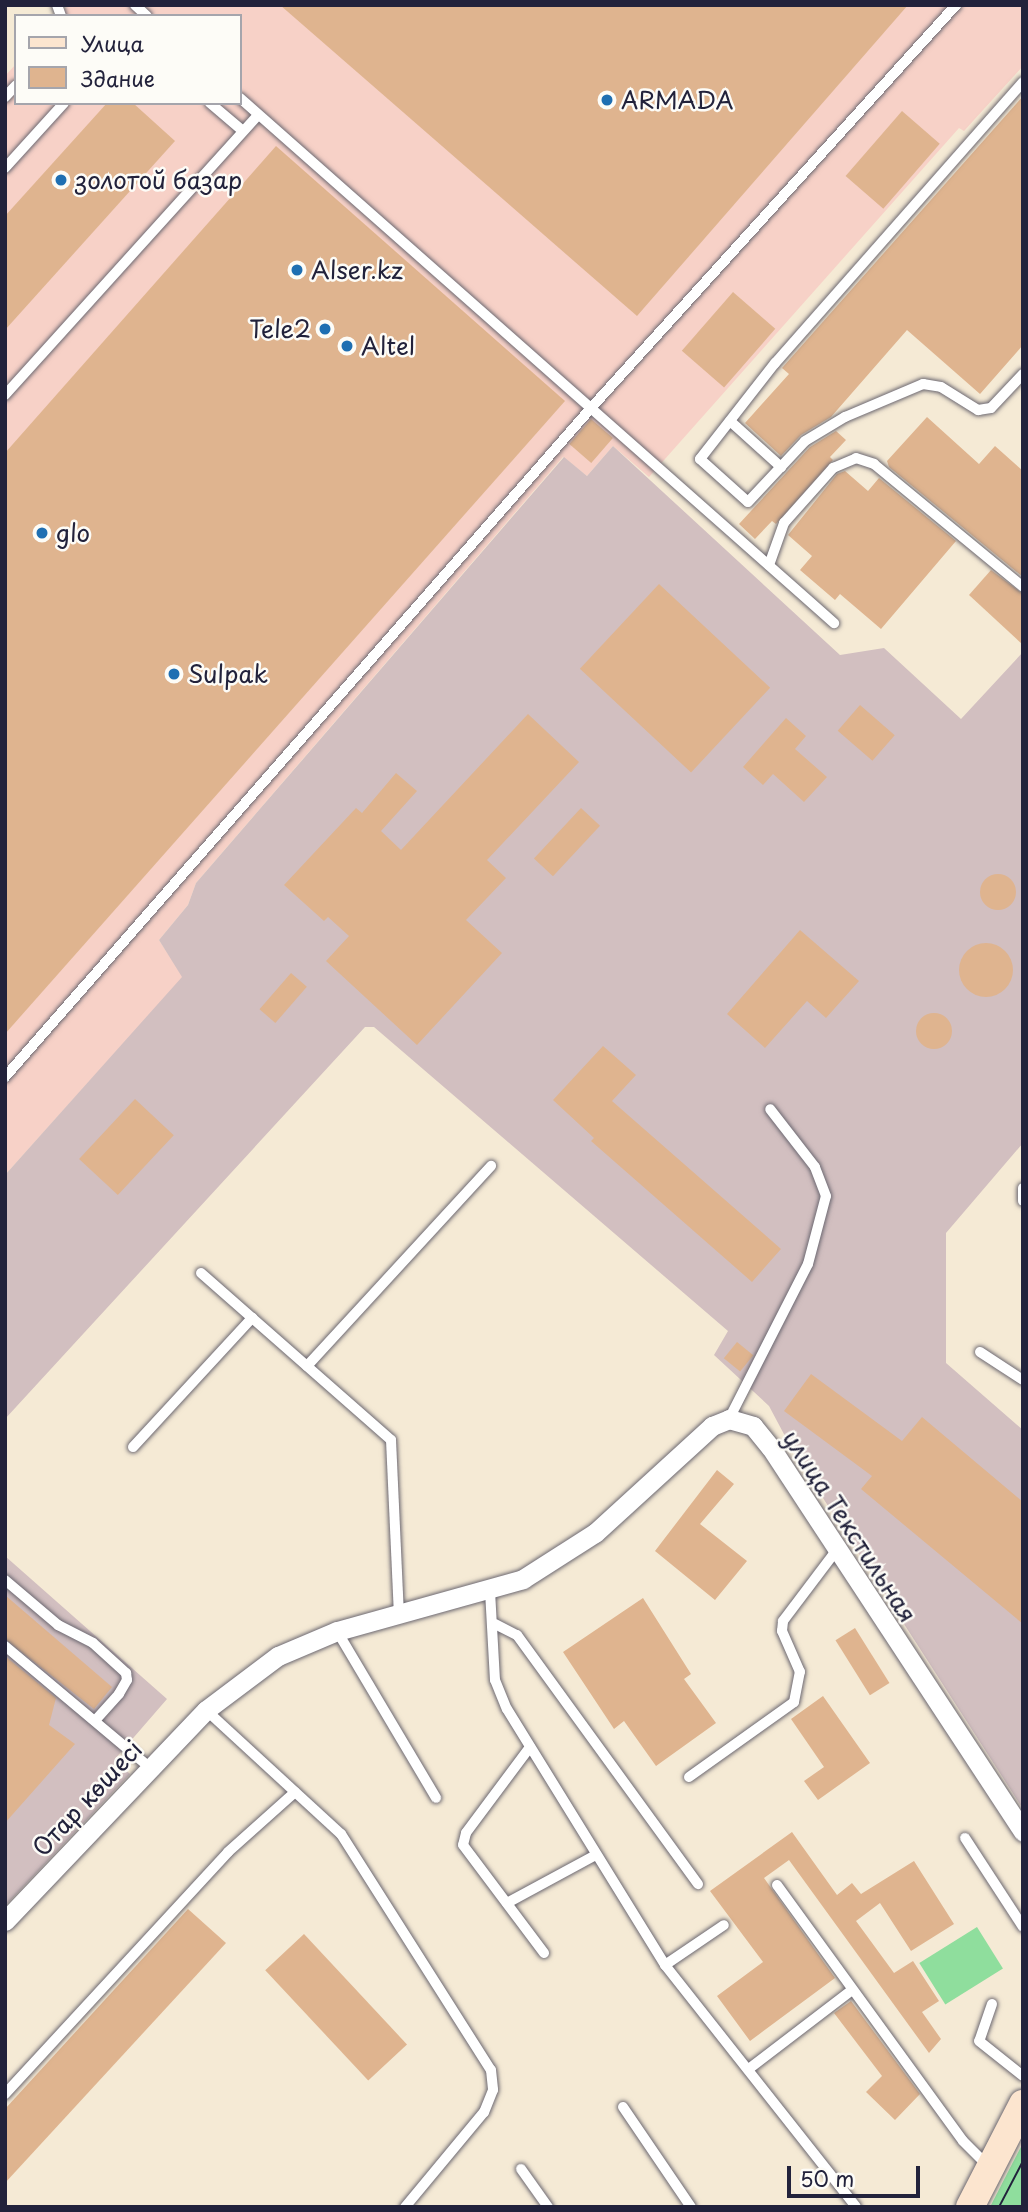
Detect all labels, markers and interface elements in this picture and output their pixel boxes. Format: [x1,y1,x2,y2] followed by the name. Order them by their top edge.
[14,14,242,105] legend
[81,27,144,59] text: Улица
[81,62,155,94] text: Здание
[621,86,734,114] place label: ARMADA
[599,92,615,108] marker: ARMADA
[75,166,243,194] place label: золотой базар
[53,172,69,188] marker: золотой базар
[311,256,403,284] place label: Alser.kz
[289,262,305,278] marker: Alser.kz
[249,315,311,343] place label: Tele2
[317,321,333,337] marker: Tele2
[361,332,415,360] place label: Altel
[339,338,355,354] marker: Altel
[56,519,90,547] place label: glo
[34,525,50,541] marker: glo
[188,660,268,688] place label: Sulpak
[166,666,182,682] marker: Sulpak
[777,1424,923,1628] street label: улица Текстильная
[26,1734,148,1862] street label: Отар көшесі
[790,2152,923,2196] scale bar
[800,2162,854,2194] text: 50 m

